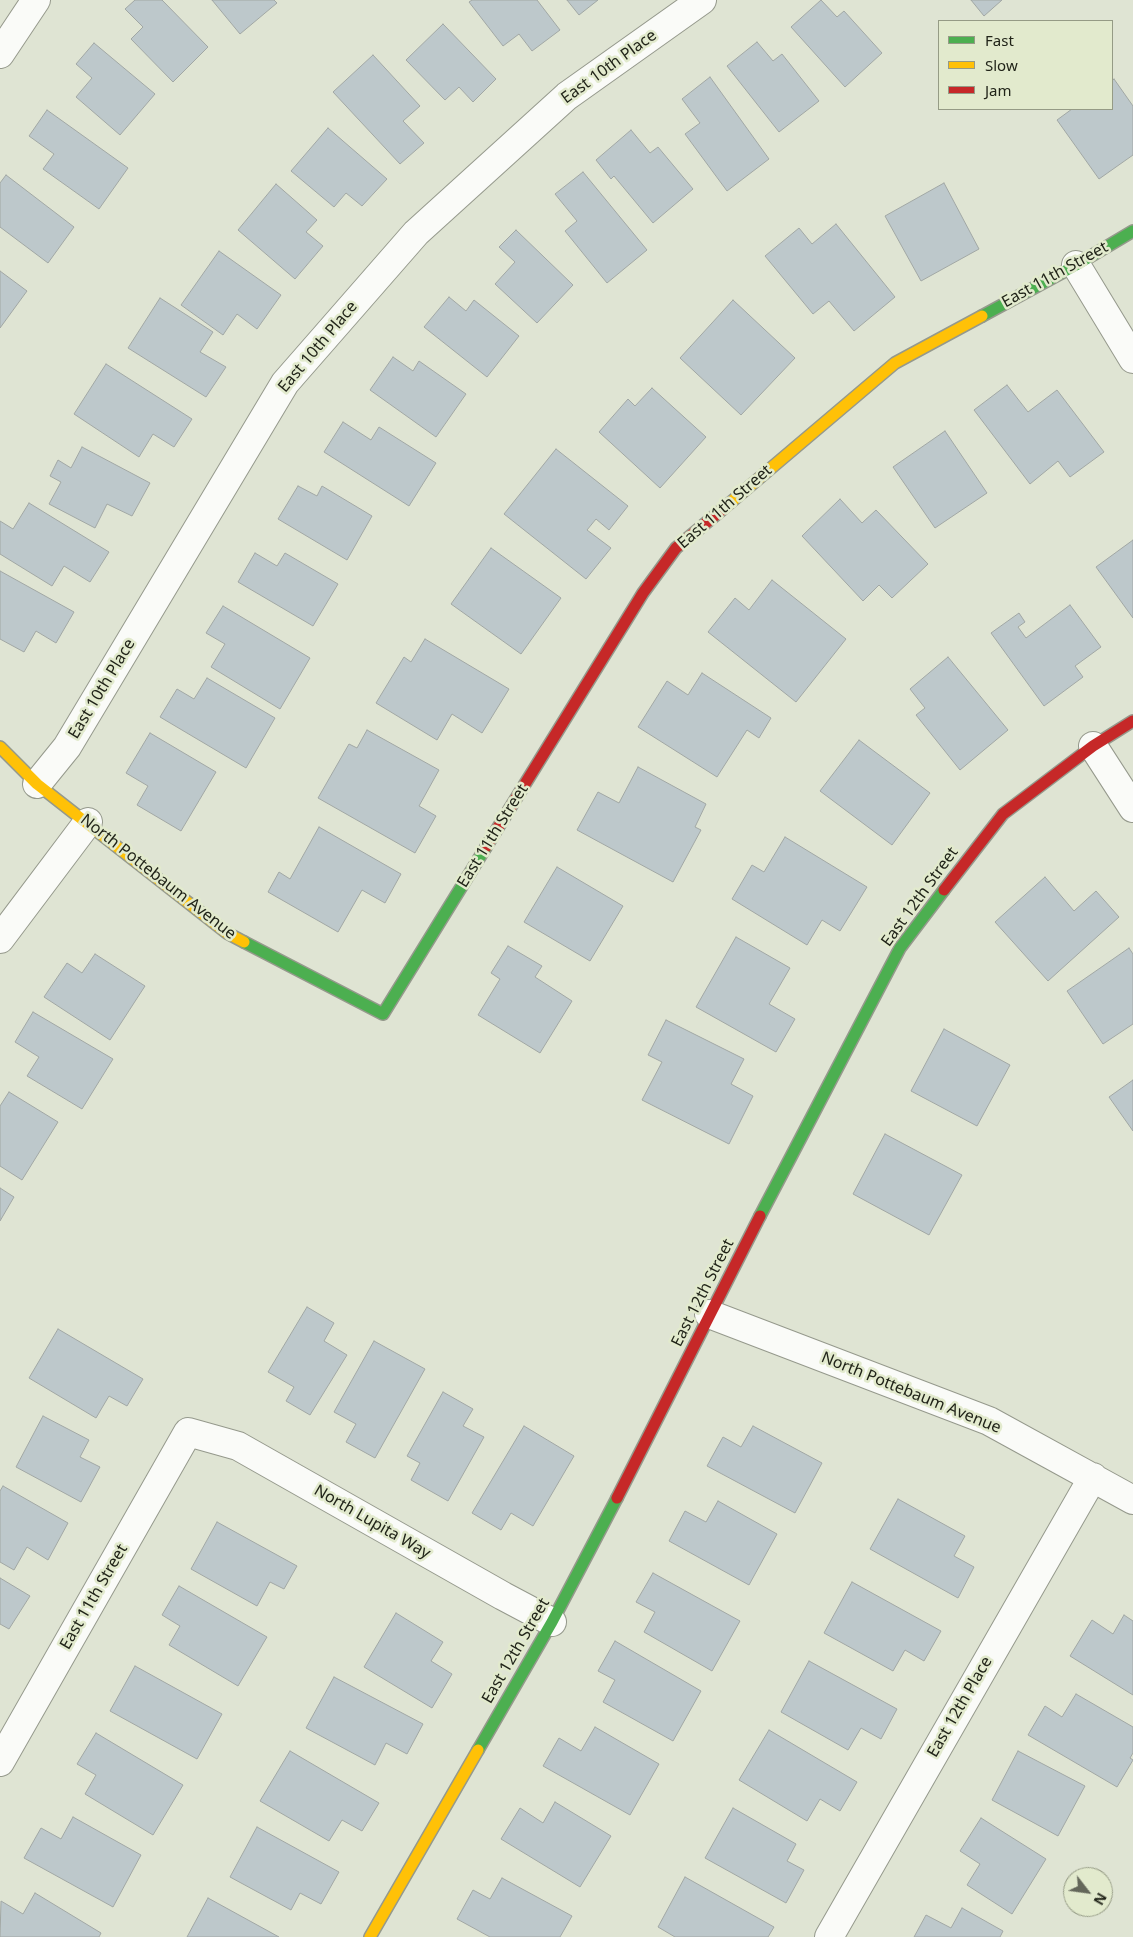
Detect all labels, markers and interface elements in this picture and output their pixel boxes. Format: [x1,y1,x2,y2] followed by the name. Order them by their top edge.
[938,20,1113,110] legend
[558,26,660,108] street label: East 10th Place
[985,30,1014,50] text: Fast
[985,55,1018,75] text: Slow
[985,80,1012,100] text: Jam
[999,238,1111,312] street label: East 11th Street
[274,298,362,396] street label: East 10th Place
[674,461,776,553] street label: East 11th Street
[65,636,139,742] street label: East 10th Place
[454,781,532,891] street label: East 11th Street
[76,810,240,944] street label: North Pottebaum Avenue
[877,844,963,950] street label: East 12th Street
[668,1236,738,1350] street label: East 12th Street
[818,1348,1004,1438] street label: North Pottebaum Avenue
[310,1481,434,1563] street label: North Lupita Way
[56,1541,132,1653] street label: East 11th Street
[478,1595,554,1707] street label: East 12th Street
[923,1653,997,1761] street label: East 12th Place
[1063,1867,1113,1917] north arrow
[1089,1890,1112,1909] text: N

